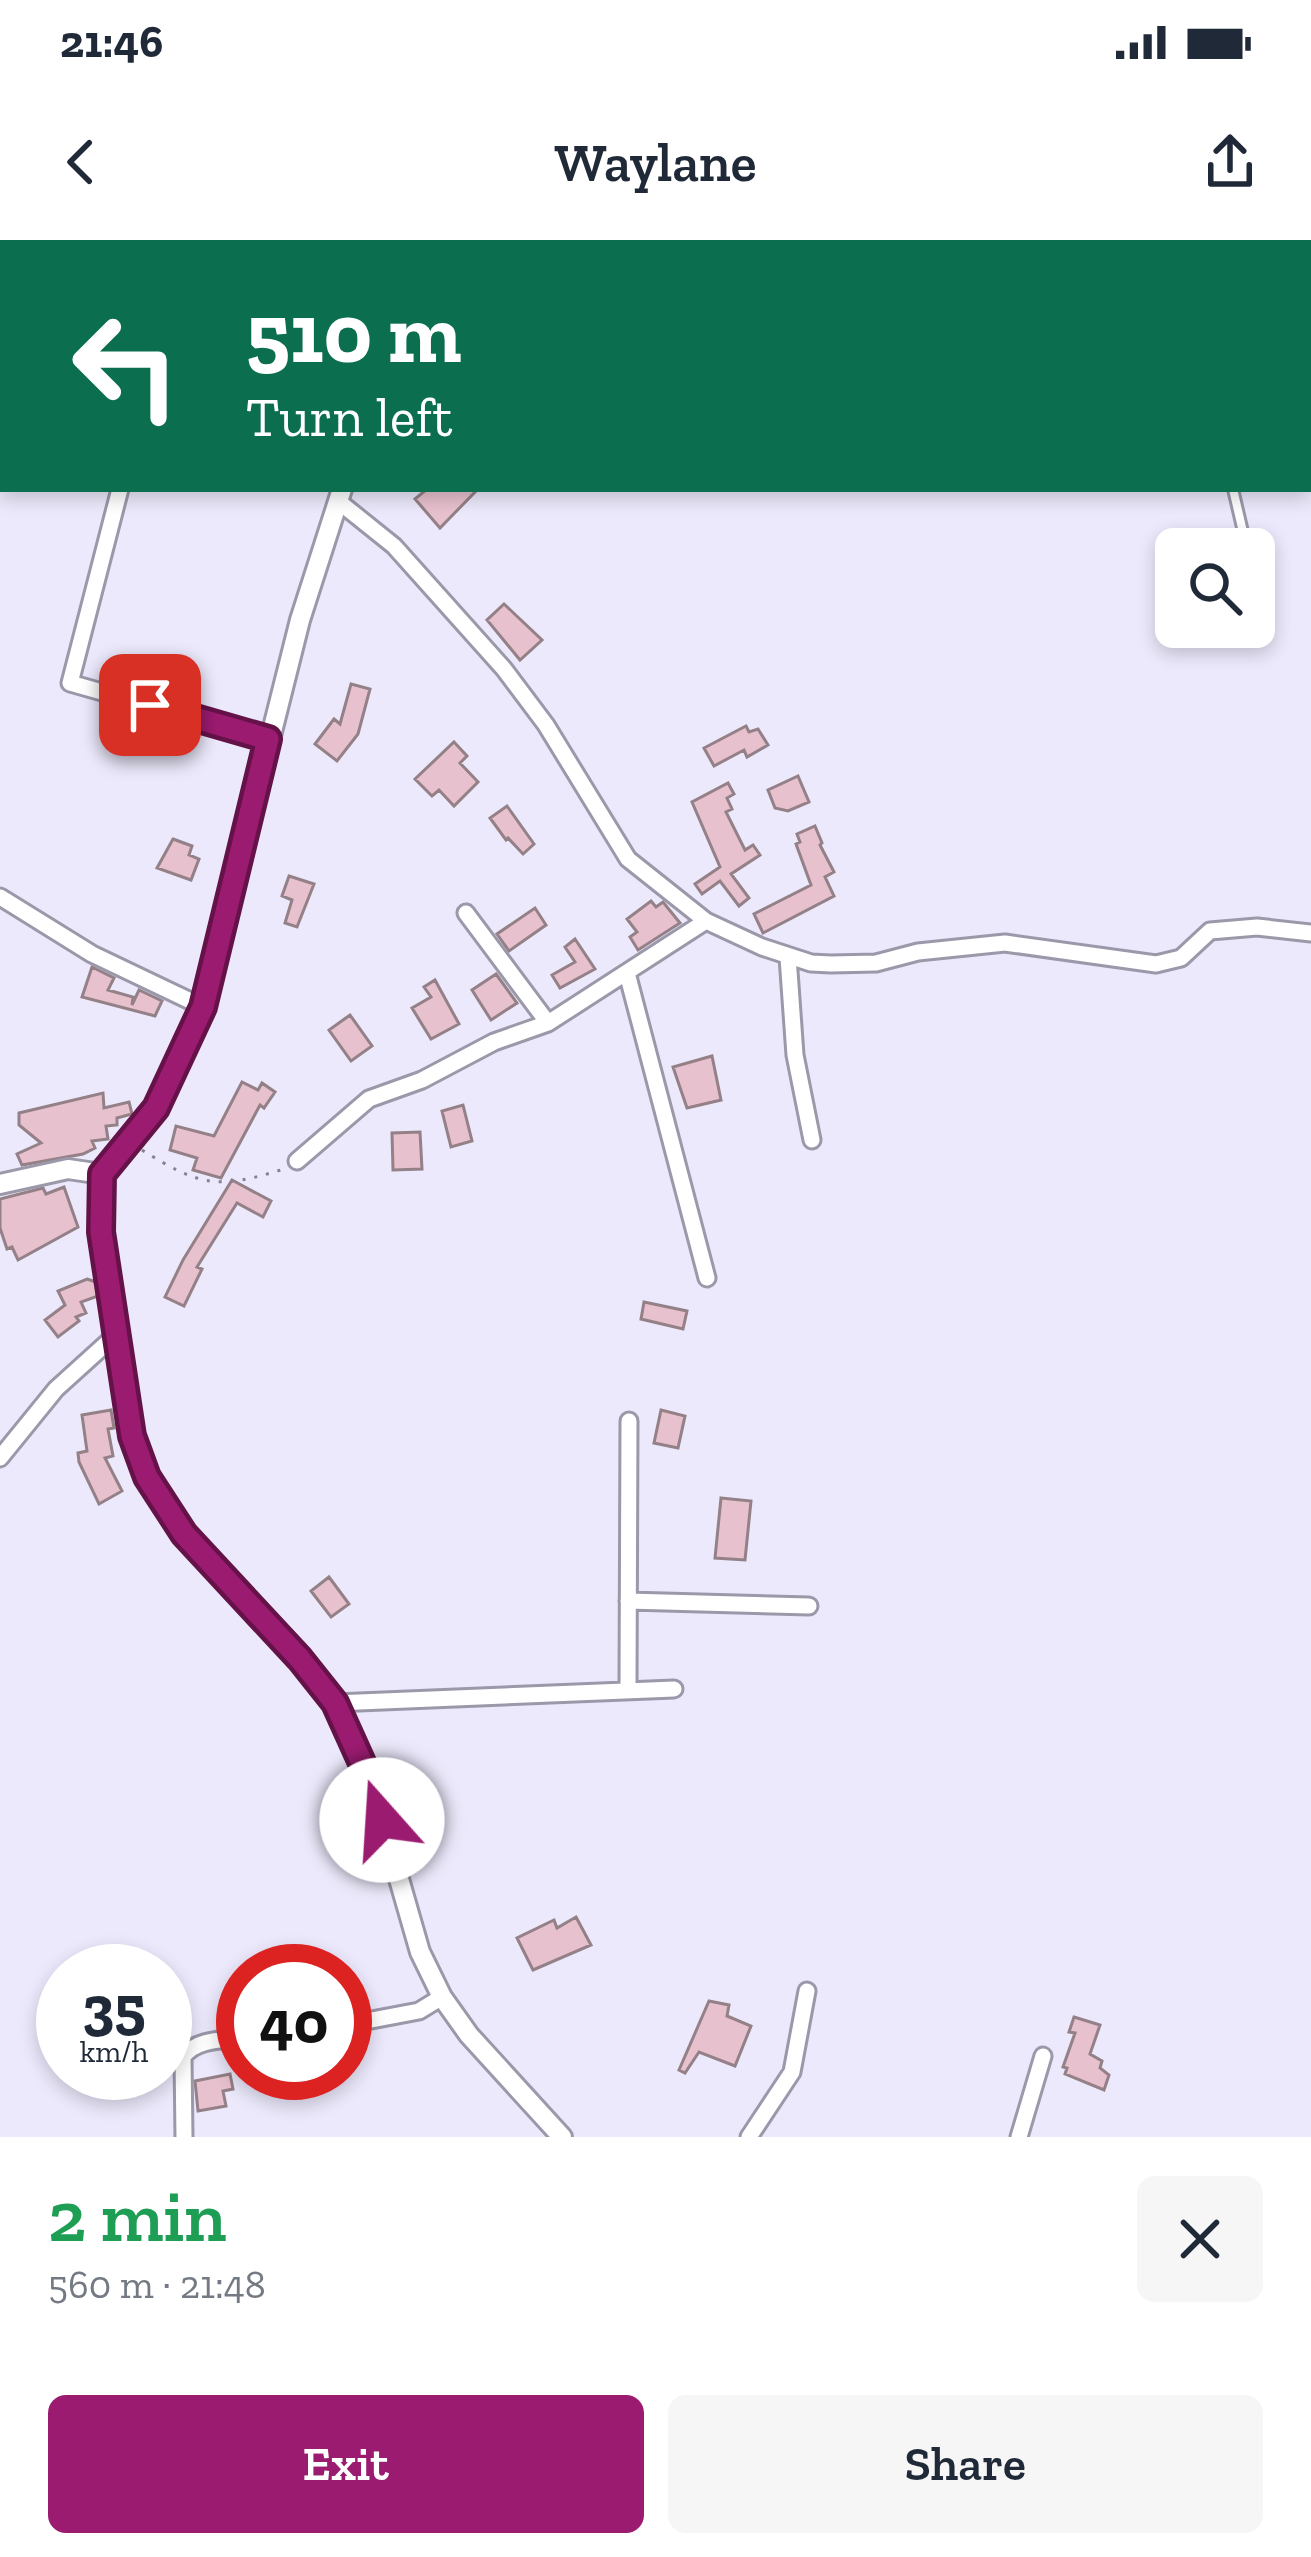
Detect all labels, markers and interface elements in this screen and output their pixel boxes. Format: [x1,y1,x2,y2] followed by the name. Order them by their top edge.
[60,15,163,69] text: 21:46
[48,129,114,195] icon: back
[1197,129,1263,195] icon: share
[554,130,757,195] text: Waylane
[246,283,461,384] text: 510 m
[48,288,204,444] icon: left
[246,385,453,450] text: Turn left
[1155,528,1275,648] map controls
[1155,528,1275,648] button: search
[99,654,201,756] pin
[117,672,183,738] icon: arrive
[319,1757,445,1883] position arrow
[216,1944,372,2100] speed limit sign: 40
[82,1971,146,2043] text: 35
[80,2034,148,2070] text: km/h
[48,2173,227,2259] text: 2 min
[1137,2176,1263,2302] button: close
[48,2261,266,2308] text: 560 m · 21:48
[48,2395,644,2533] button: Exit
[668,2395,1263,2533] button: Share

